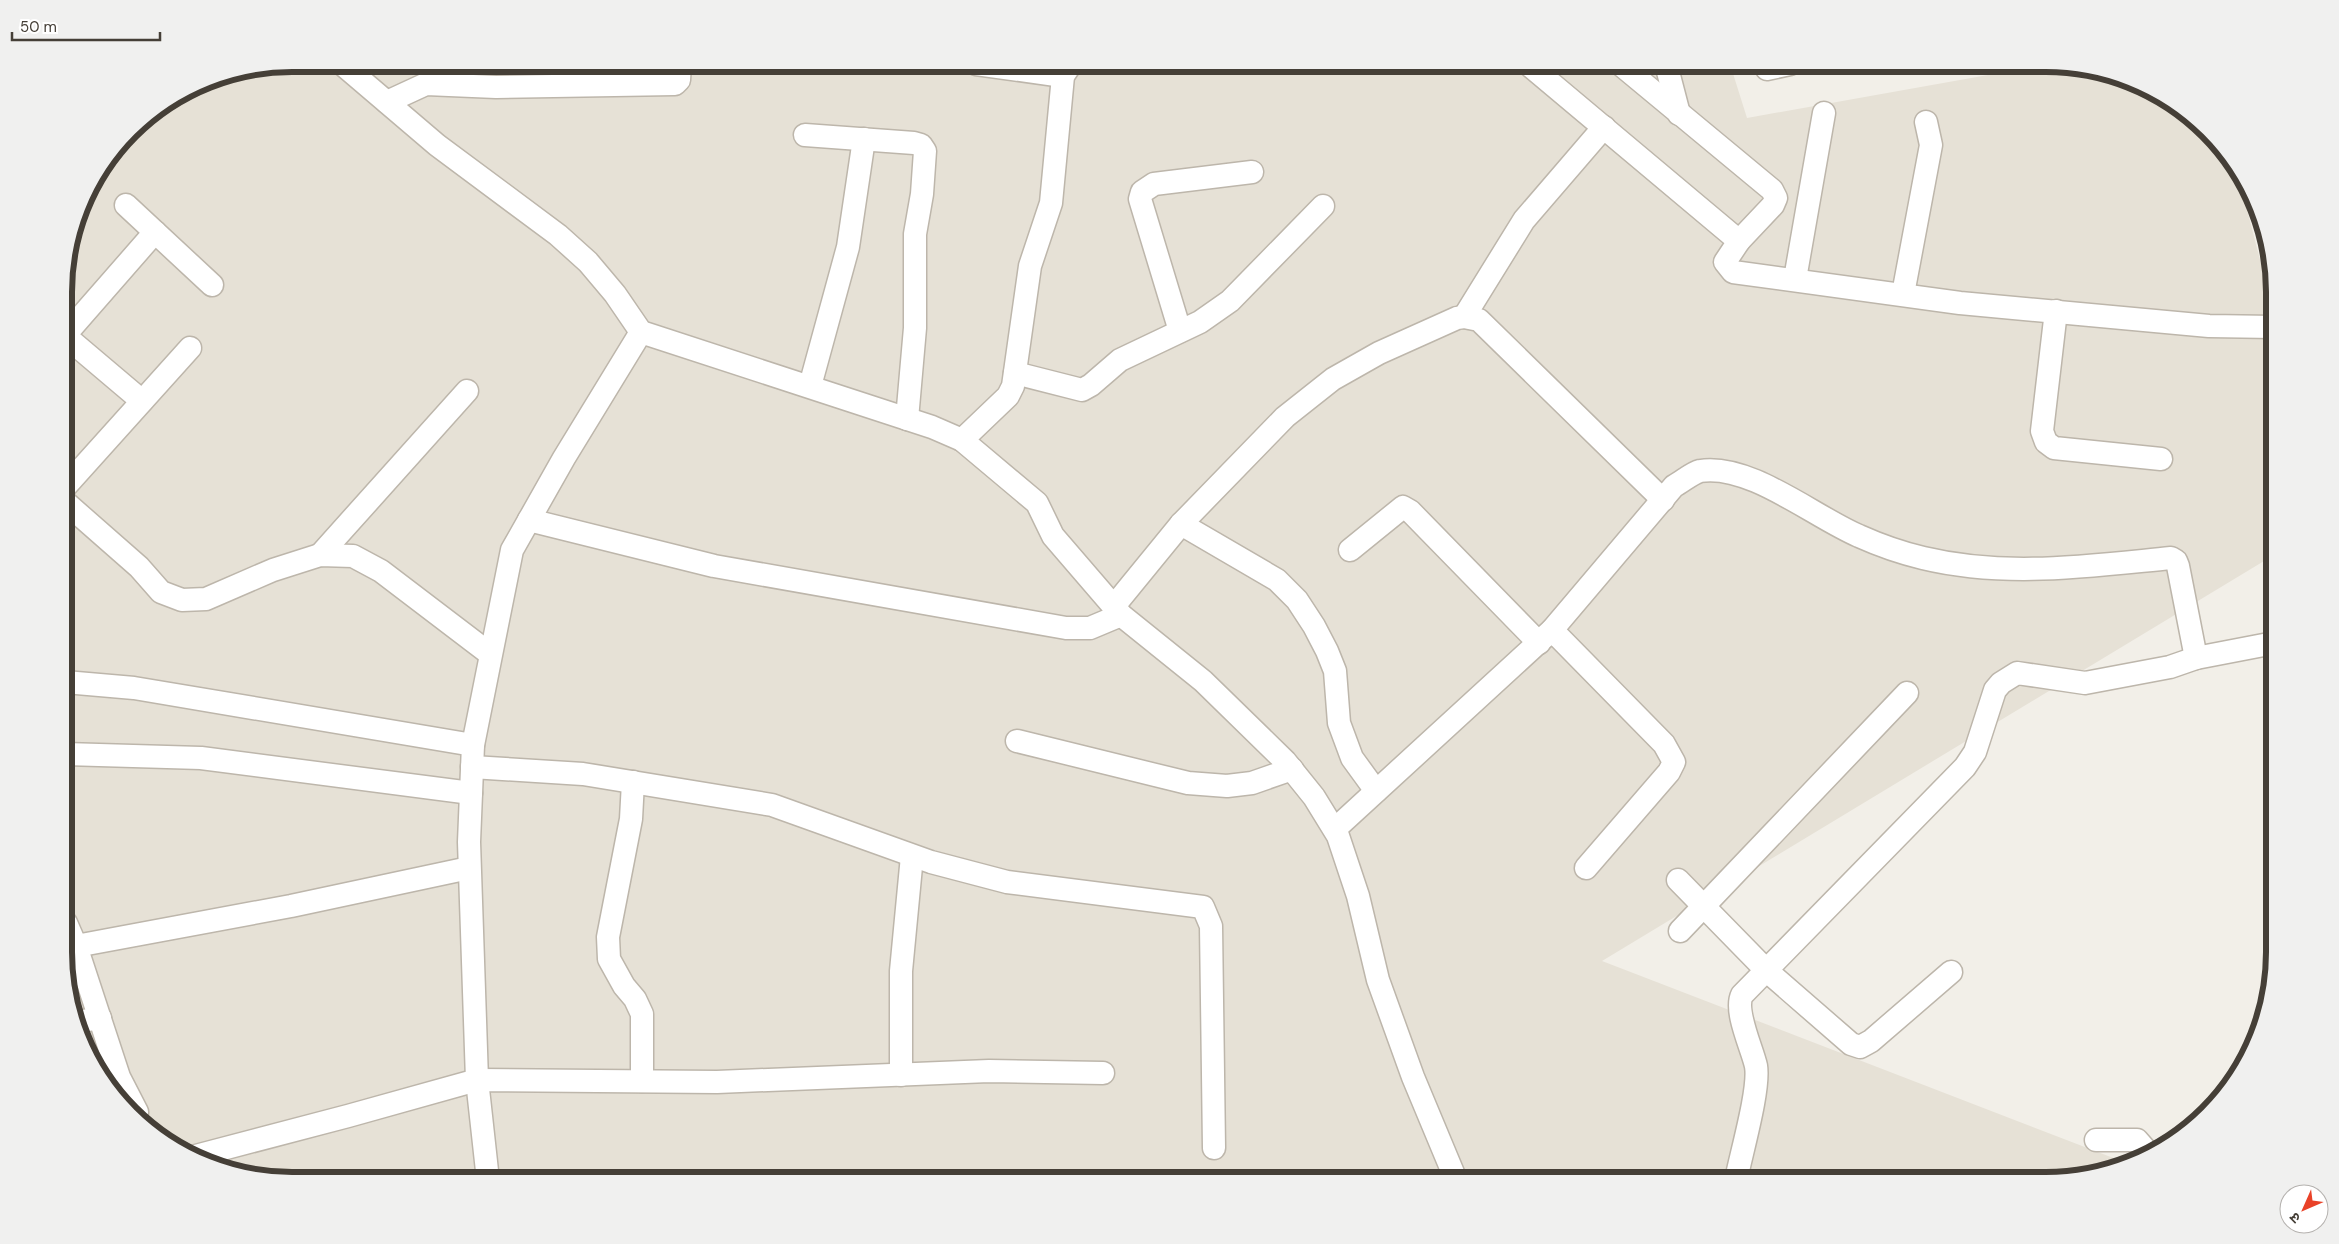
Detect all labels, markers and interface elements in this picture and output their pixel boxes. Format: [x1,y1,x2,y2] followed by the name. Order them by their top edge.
[12,10,160,42] scale bar
[20,17,57,37] text: 50 m
[2279,1184,2329,1234] north arrow
[2285,1208,2304,1227] text: उ

